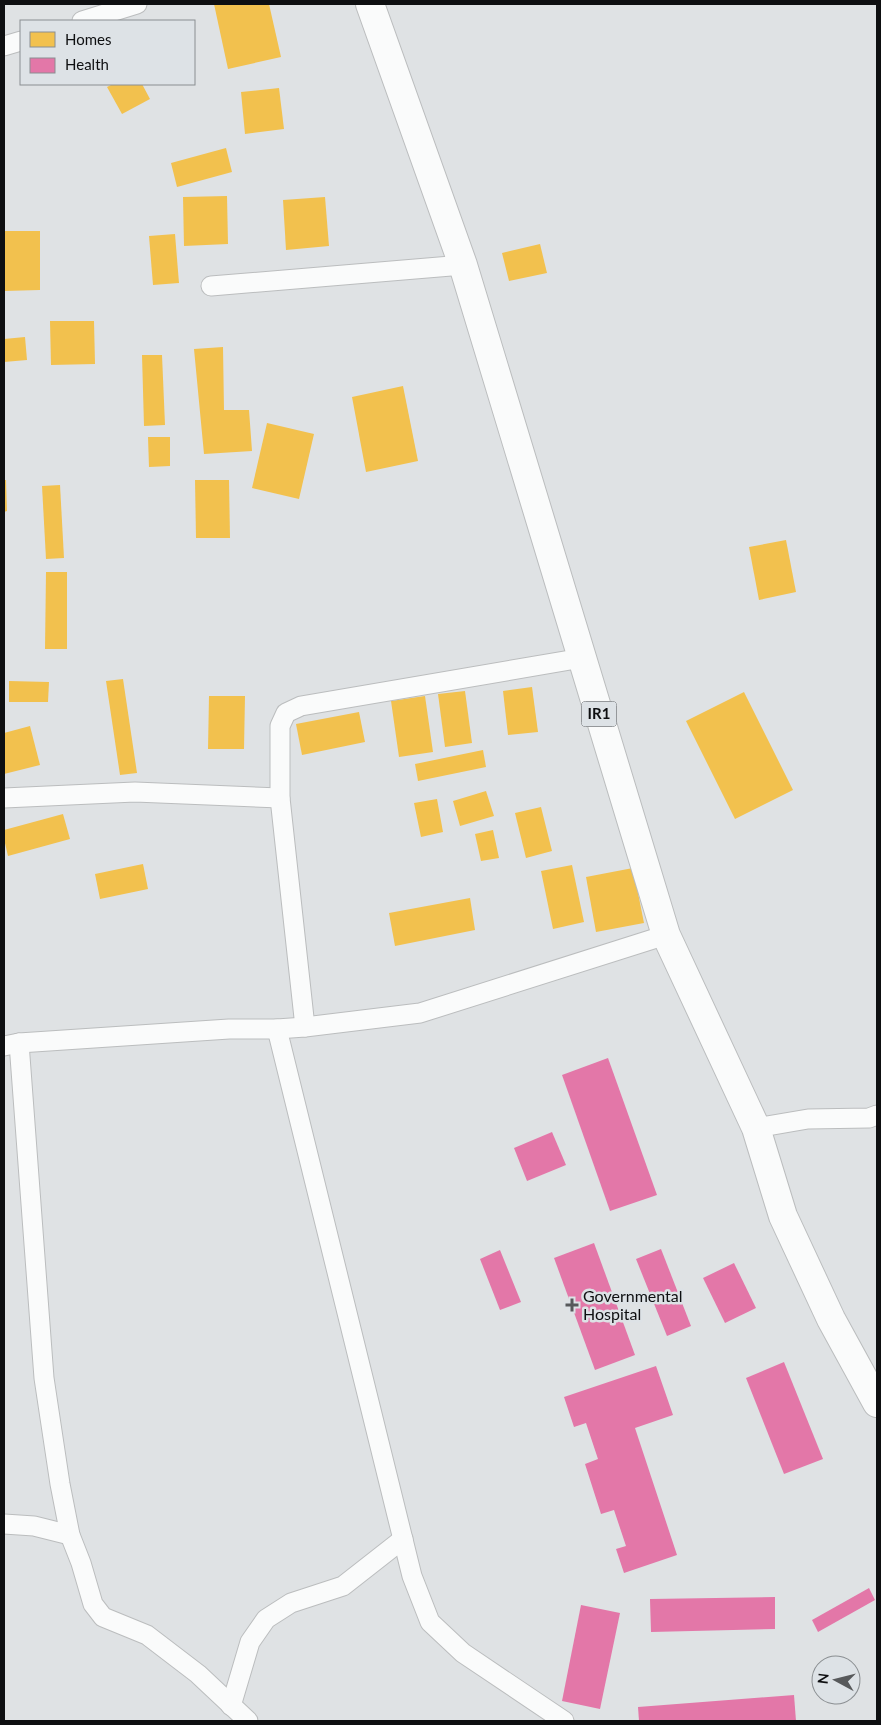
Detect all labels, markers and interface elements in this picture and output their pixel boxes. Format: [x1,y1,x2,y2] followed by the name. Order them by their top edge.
[20,20,195,85] legend
[65,30,111,48] text: Homes
[65,55,109,73] text: Health
[582,702,616,726] road number: IR1
[583,1286,683,1323] place label: Governmental Hospital
[565,1298,579,1312] marker: Governmental Hospital
[811,1655,861,1705] north arrow
[814,1672,832,1685] text: N

